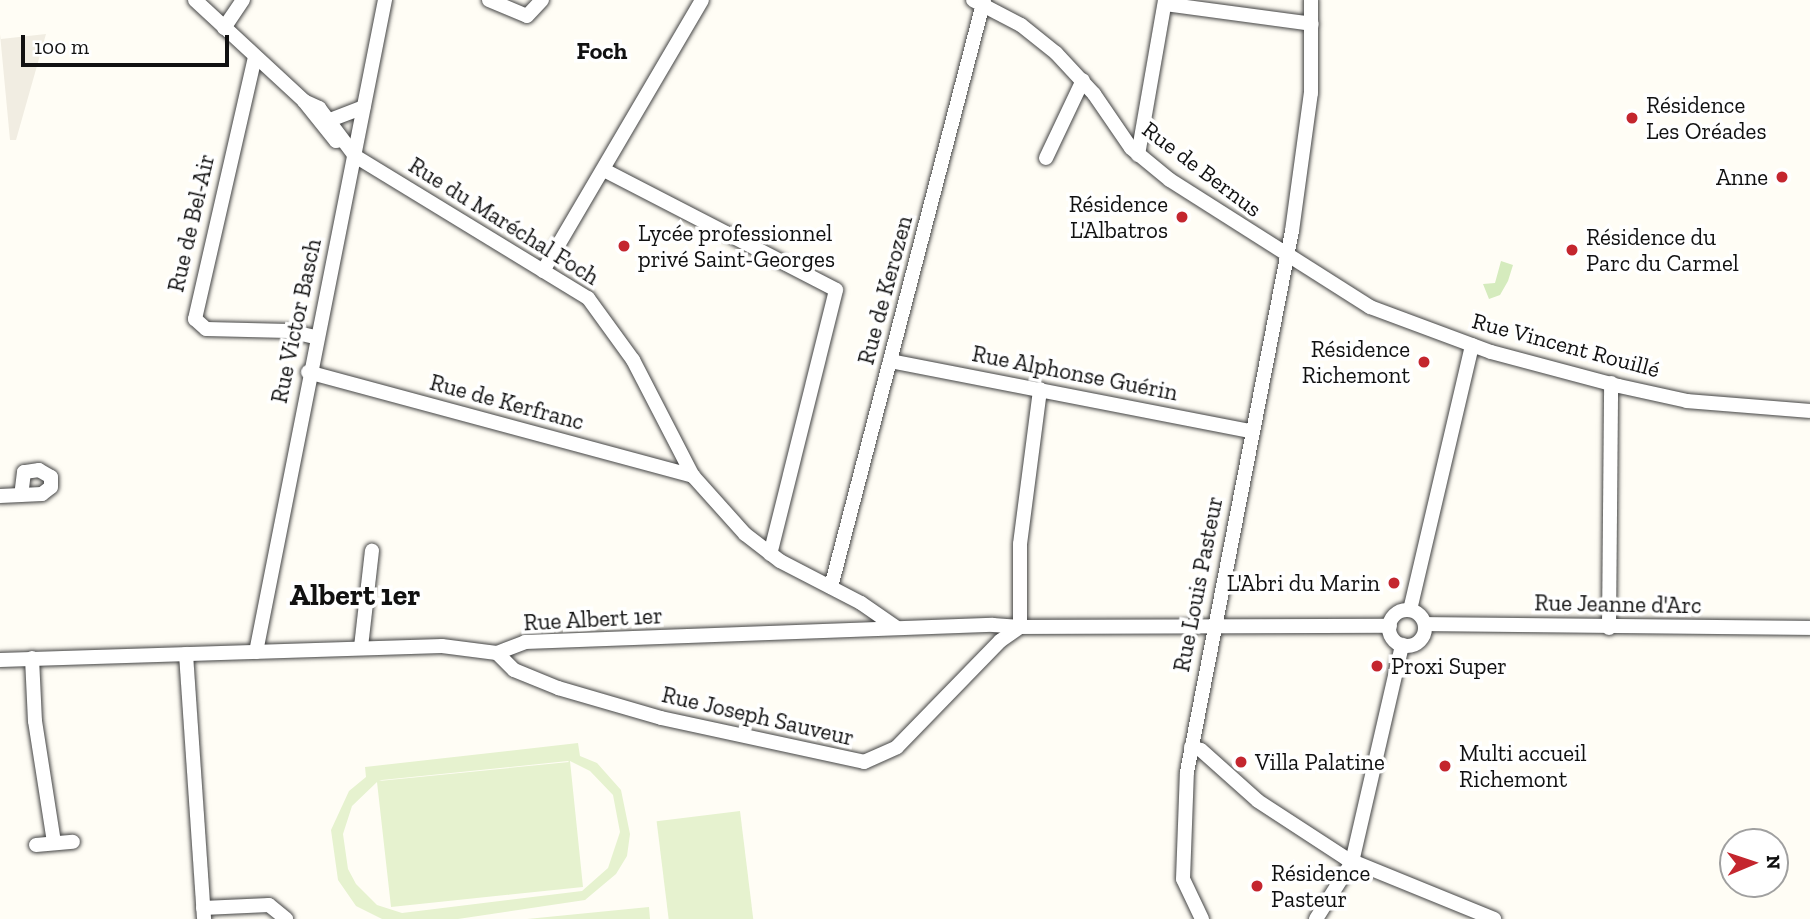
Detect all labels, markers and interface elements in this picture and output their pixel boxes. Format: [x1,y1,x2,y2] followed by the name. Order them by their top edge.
[24,21,233,65] scale bar
[34,34,89,59] text: 100 m
[576,37,628,65] district label: Foch
[1646,91,1766,145] place label: Résidence Les Oréades
[1624,110,1640,126] marker: Résidence Les Oréades
[1137,115,1267,223] street label: Rue de Bernus
[162,151,220,295] street label: Rue de Bel-Air
[404,151,604,291] street label: Rue du Maréchal Foch
[1716,163,1768,191] place label: Anne
[1774,169,1790,185] marker: Anne
[1069,190,1168,244] place label: Résidence L'Albatros
[1174,209,1190,225] marker: Résidence L'Albatros
[852,213,918,367] street label: Rue de Kerozen
[638,219,835,273] place label: Lycée professionnel privé Saint-Georges
[1586,223,1739,277] place label: Résidence du Parc du Carmel
[265,236,327,406] street label: Rue Victor Basch
[616,238,632,254] marker: Lycée professionnel privé Saint-Georges
[1564,242,1580,258] marker: Résidence du Parc du Carmel
[1469,307,1663,383] street label: Rue Vincent Rouillé
[1302,335,1410,389] place label: Résidence Richemont
[969,339,1181,407] street label: Rue Alphonse Guérin
[1416,354,1432,370] marker: Résidence Richemont
[427,368,587,436] street label: Rue de Kerfranc
[1167,494,1229,674] street label: Rue Louis Pasteur
[1227,569,1380,597] place label: L'Abri du Marin
[1386,575,1402,591] marker: L'Abri du Marin
[290,577,420,613] district label: Albert 1er
[1534,589,1702,619] street label: Rue Jeanne d'Arc
[522,602,664,636] street label: Rue Albert 1er
[1391,652,1507,680] place label: Proxi Super
[1369,658,1385,674] marker: Proxi Super
[659,680,857,752] street label: Rue Joseph Sauveur
[1459,739,1587,793] place label: Multi accueil Richemont
[1255,748,1385,776] place label: Villa Palatine
[1233,754,1249,770] marker: Villa Palatine
[1437,758,1453,774] marker: Multi accueil Richemont
[1719,828,1789,898] north arrow
[1762,855,1785,870] text: N
[1271,859,1370,913] place label: Résidence Pasteur
[1249,878,1265,894] marker: Résidence Pasteur

